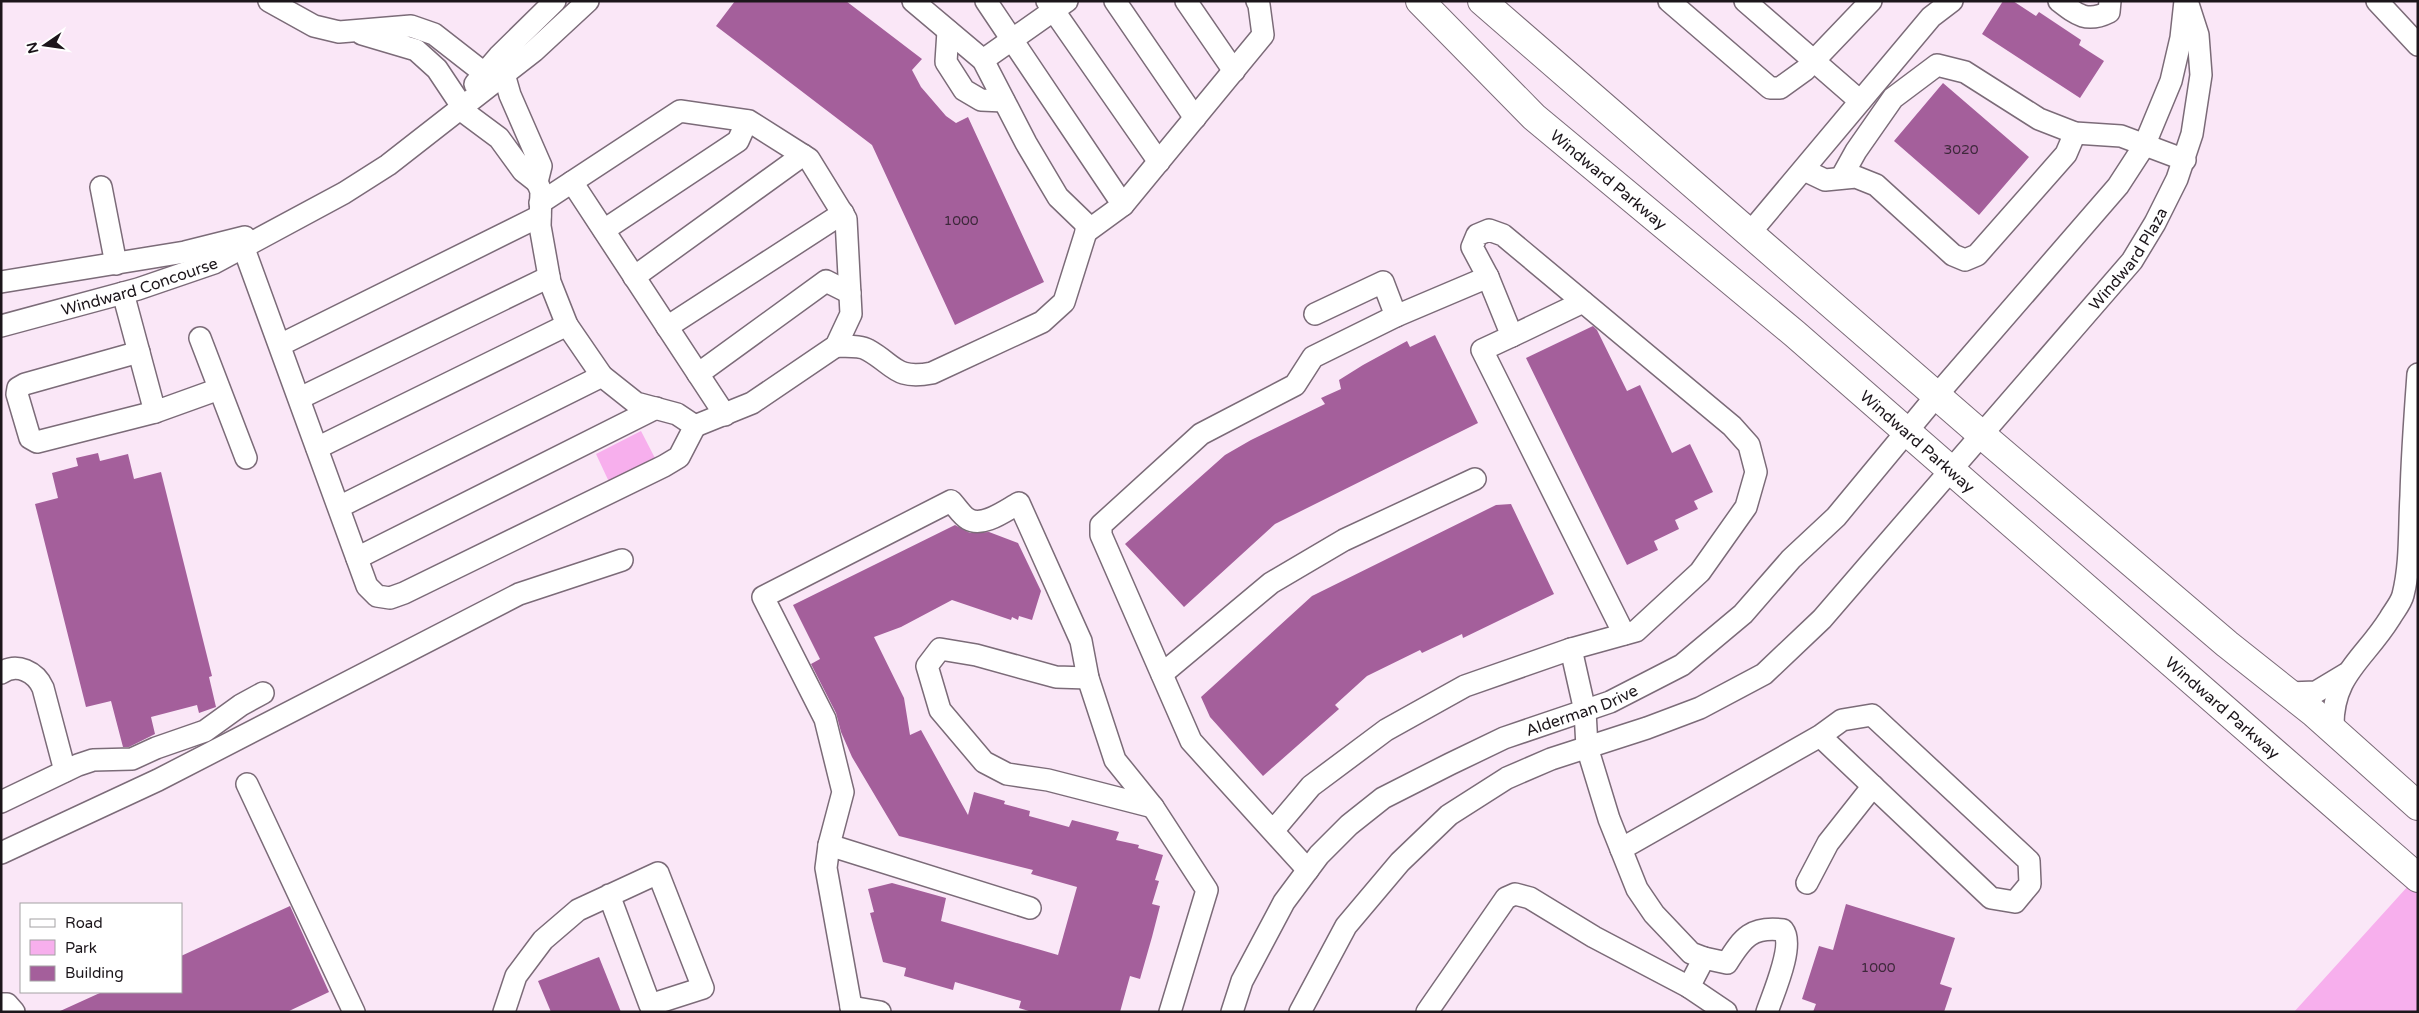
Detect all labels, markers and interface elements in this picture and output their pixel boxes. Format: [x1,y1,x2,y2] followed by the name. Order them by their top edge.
[20,20,70,70] north arrow
[23,40,42,55] text: N
[1546,126,1671,235] street label: Windward Parkway
[1943,141,1979,158] house number: 3020
[2085,204,2172,315] street label: Windward Plaza
[943,212,979,229] house number: 1000
[59,253,221,320] street label: Windward Concourse
[1856,386,1979,498] street label: Windward Parkway
[2161,653,2284,764] street label: Windward Parkway
[1523,680,1641,741] street label: Alderman Drive
[20,903,182,993] legend
[65,914,103,932] text: Road
[65,939,97,957] text: Park
[1860,959,1896,976] house number: 1000
[65,964,124,982] text: Building

